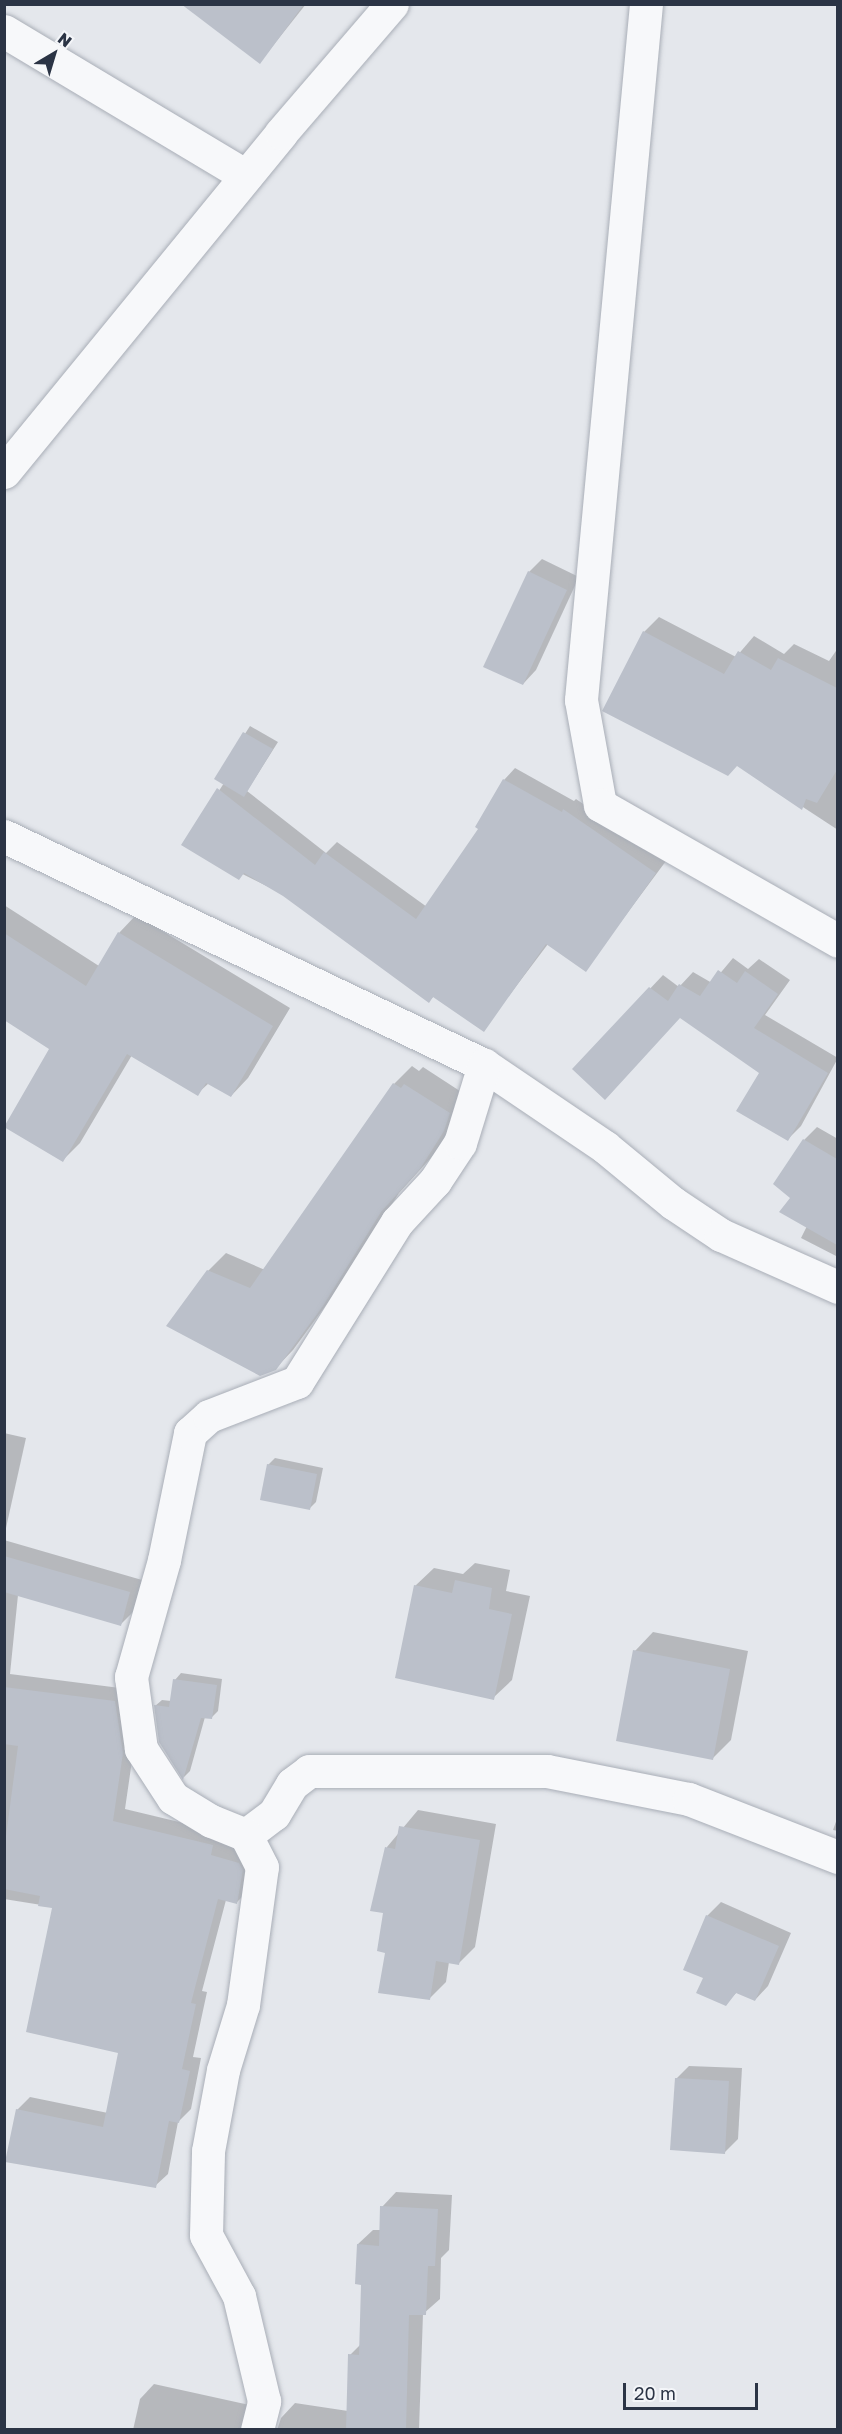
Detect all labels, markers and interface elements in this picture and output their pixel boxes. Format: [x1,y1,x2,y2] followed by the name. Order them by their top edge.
[24,24,84,84] north arrow
[54,28,76,51] text: N
[626,2371,761,2409] scale bar
[634,2382,676,2404] text: 20 m

